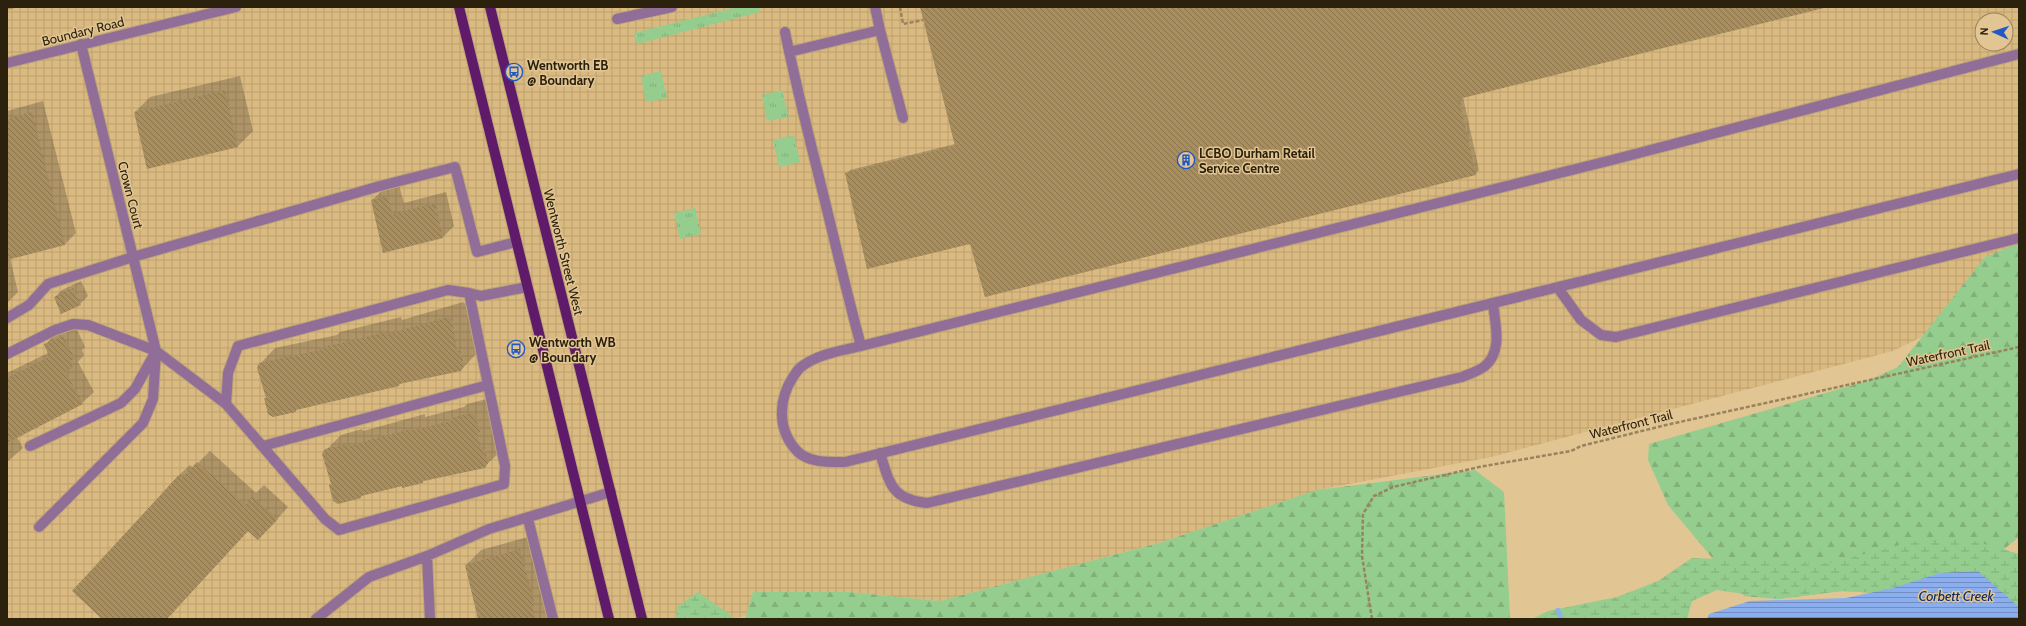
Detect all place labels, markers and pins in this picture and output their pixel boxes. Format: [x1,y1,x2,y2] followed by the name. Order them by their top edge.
[527,57,608,88] place label: Wentworth EB @ Boundary
[504,62,524,82] bus stop icon: Wentworth EB @ Boundary
[1199,145,1315,176] place label: LCBO Durham Retail Service Centre
[1176,150,1196,170] building icon: LCBO Durham Retail Service Centre
[529,334,616,365] place label: Wentworth WB @ Boundary
[506,339,526,359] bus stop icon: Wentworth WB @ Boundary

